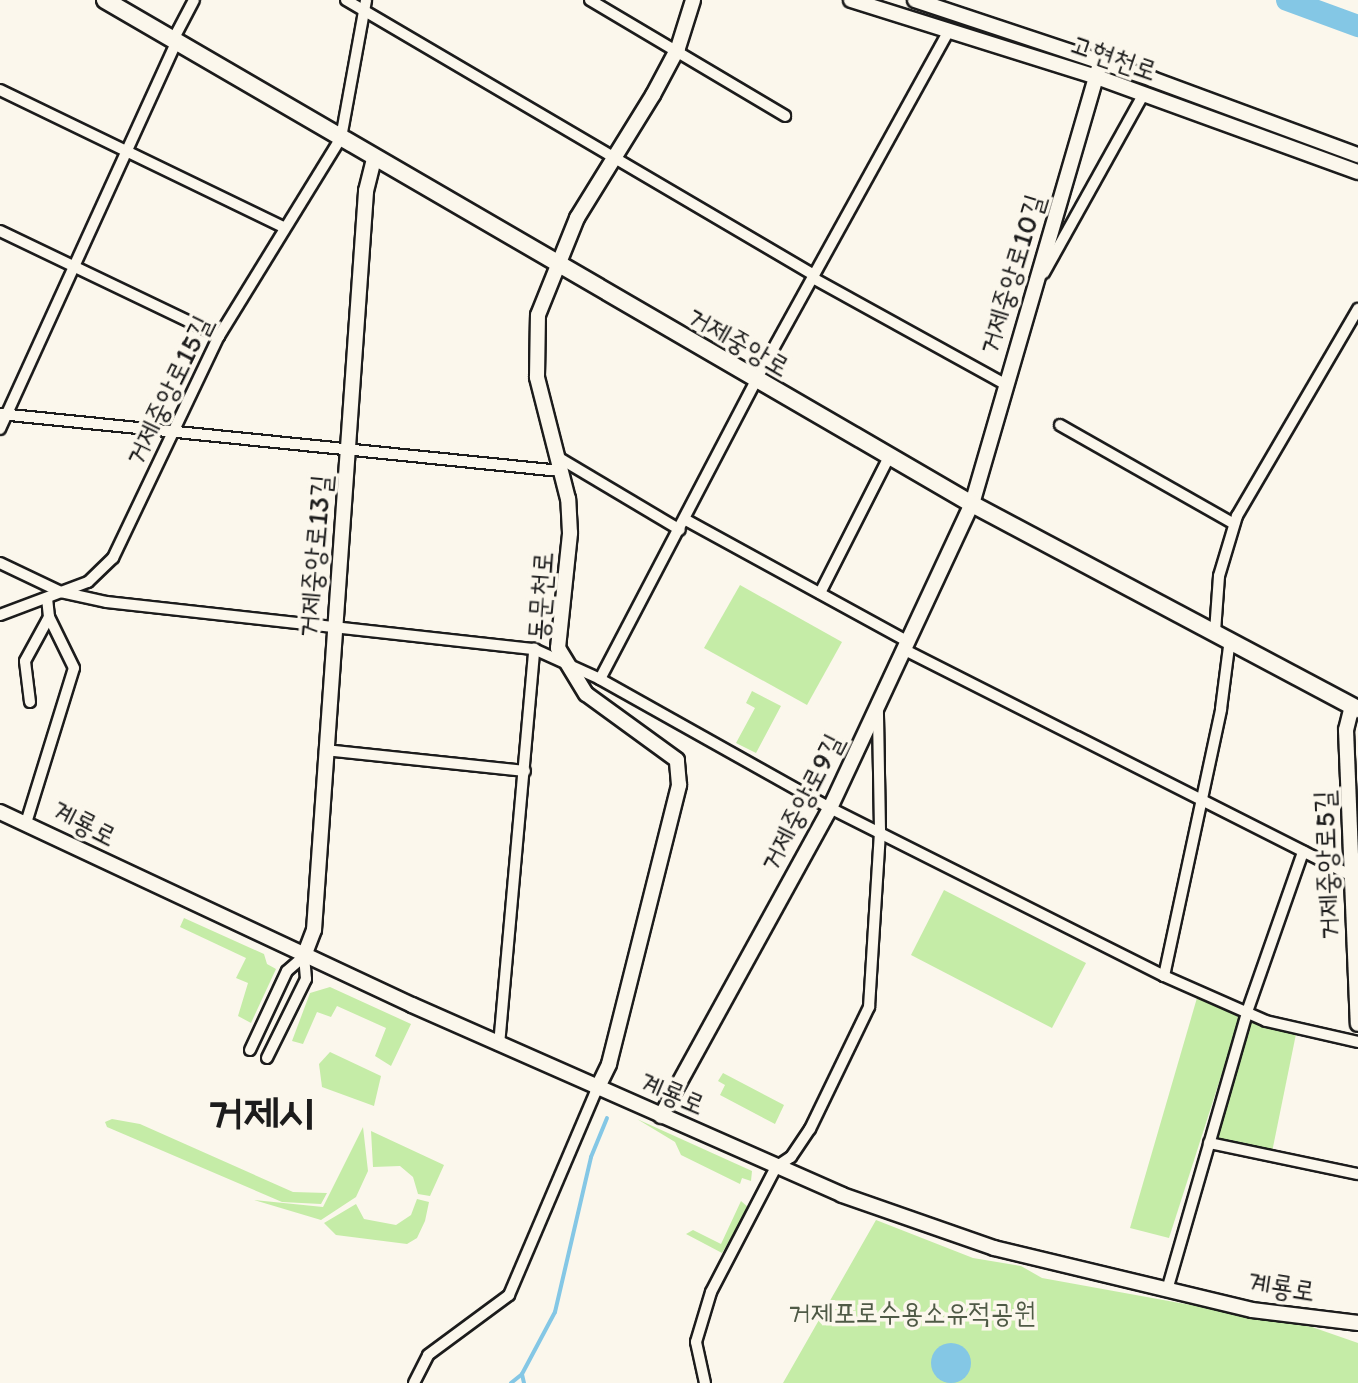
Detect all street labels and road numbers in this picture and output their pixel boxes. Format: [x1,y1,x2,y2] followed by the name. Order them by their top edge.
[1066,26,1162,88] street label: 고현천로
[971,190,1051,358] street label: 거제중앙로10길
[682,298,796,384] street label: 거제중앙로
[117,309,219,471] street label: 거제중앙로15길
[290,473,338,639] street label: 거제중앙로13길
[520,550,560,642] street label: 동문천로
[752,728,850,876] street label: 거제중앙로9길
[1307,790,1345,940] street label: 거제중앙로5길
[47,793,123,853] street label: 계룡로
[635,1064,711,1122] street label: 계룡로
[1246,1264,1318,1308] street label: 계룡로

